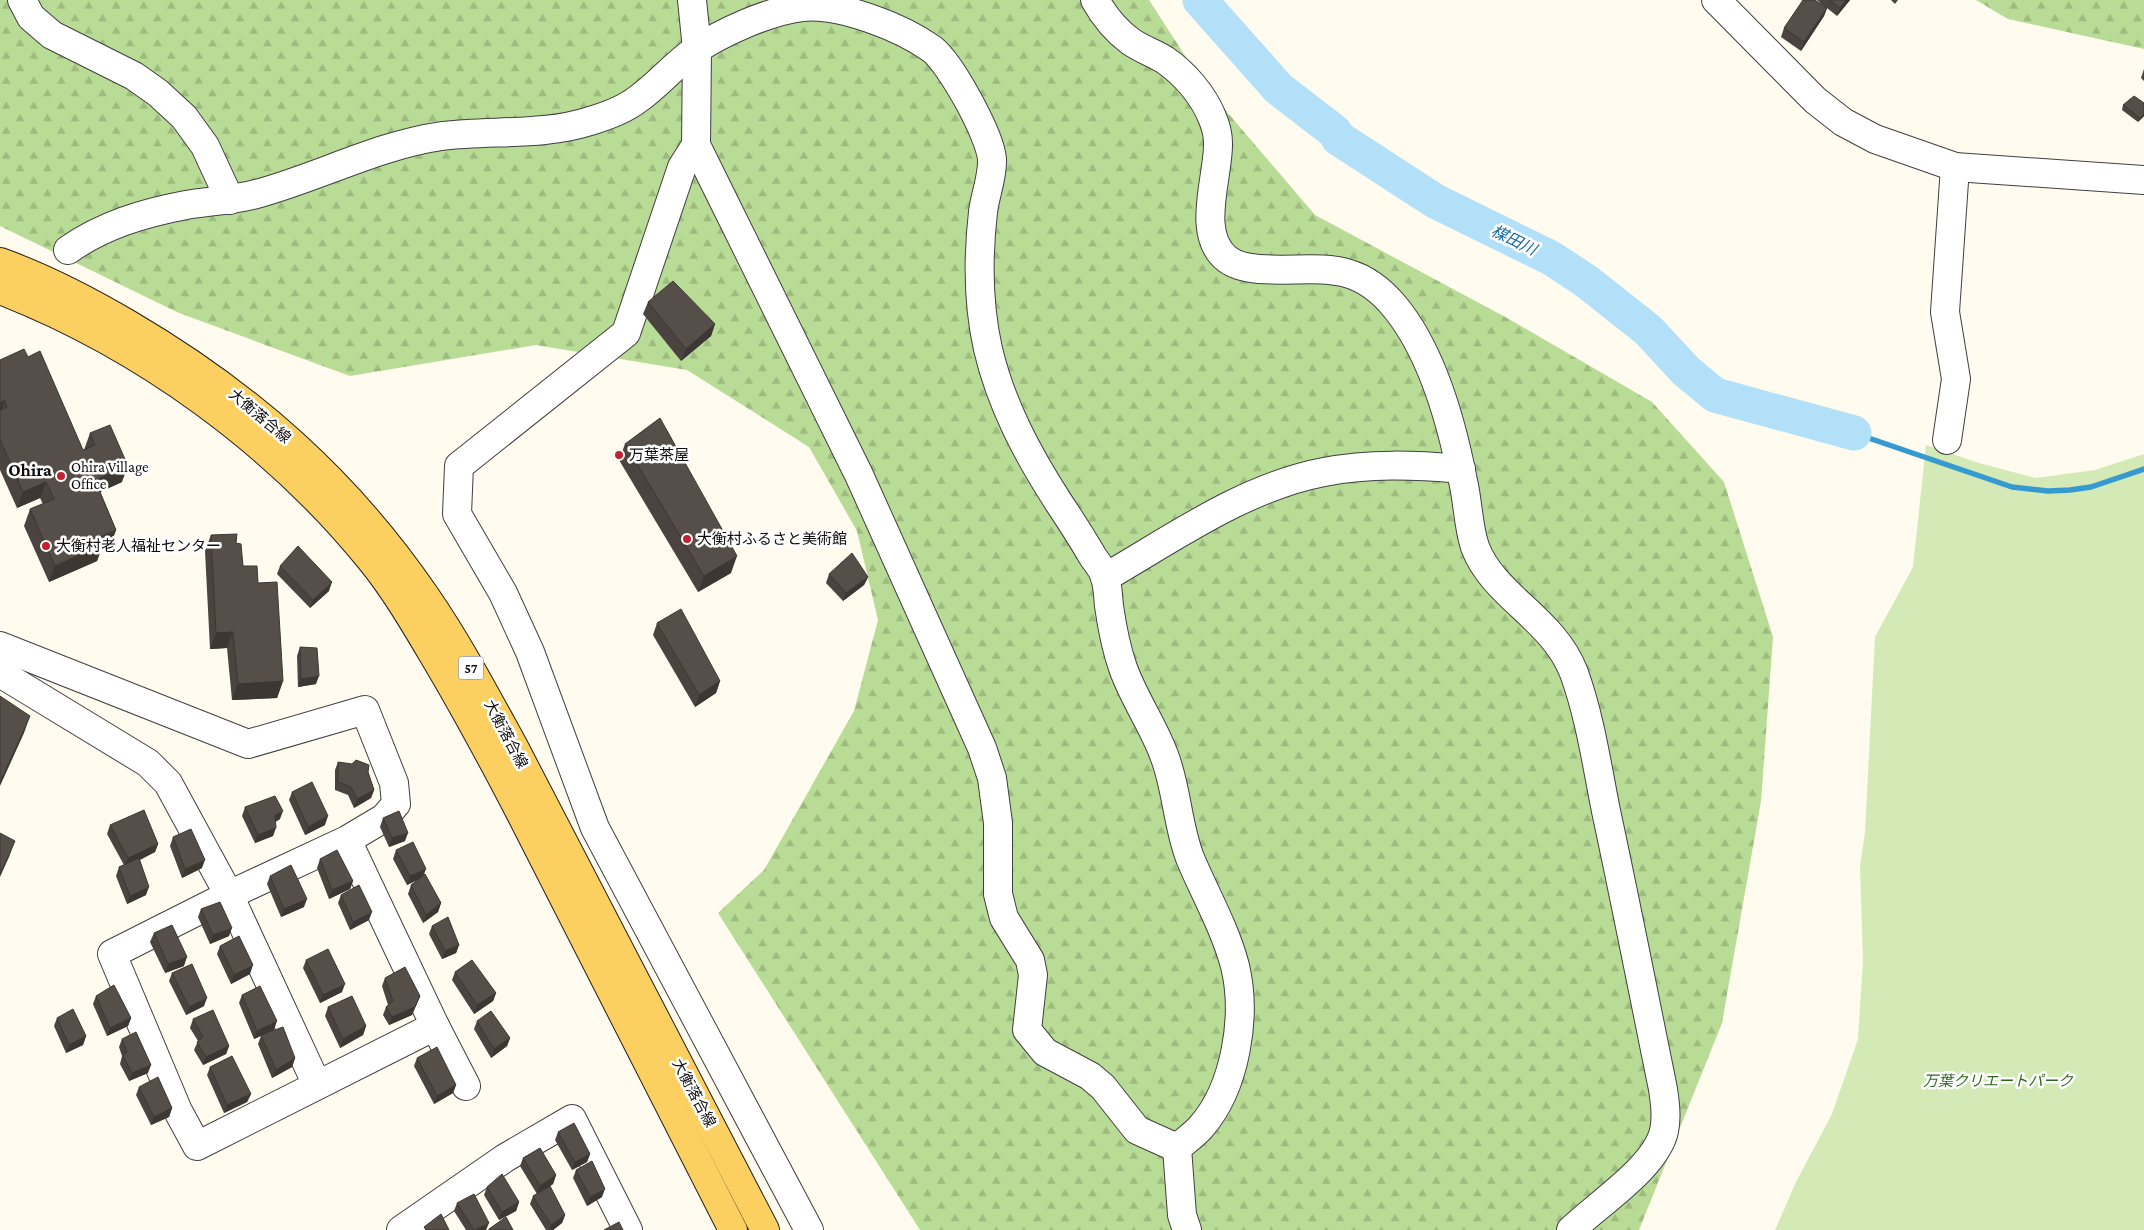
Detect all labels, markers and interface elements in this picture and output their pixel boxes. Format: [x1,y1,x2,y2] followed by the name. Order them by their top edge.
[1489,222,1541,259] water label: 楳田川
[226,386,294,446] street label: 大衡落合線
[629,447,689,463] place label: 万葉茶屋
[613,449,625,461] marker: 万葉茶屋
[71,459,149,492] place label: Ohira Village Office
[8,460,52,480] district label: Ohira
[55,470,67,482] marker: Ohira Village Office
[697,530,847,547] place label: 大衡村ふるさと美術館
[681,533,693,545] marker: 大衡村ふるさと美術館
[56,537,221,554] place label: 大衡村老人福祉センター
[40,540,52,552] marker: 大衡村老人福祉センター
[458,656,484,680] road number: 57
[481,697,531,771] street label: 大衡落合線
[669,1056,719,1130] street label: 大衡落合線
[1923,1073,2074,1089] park label: 万葉クリエートパーク

